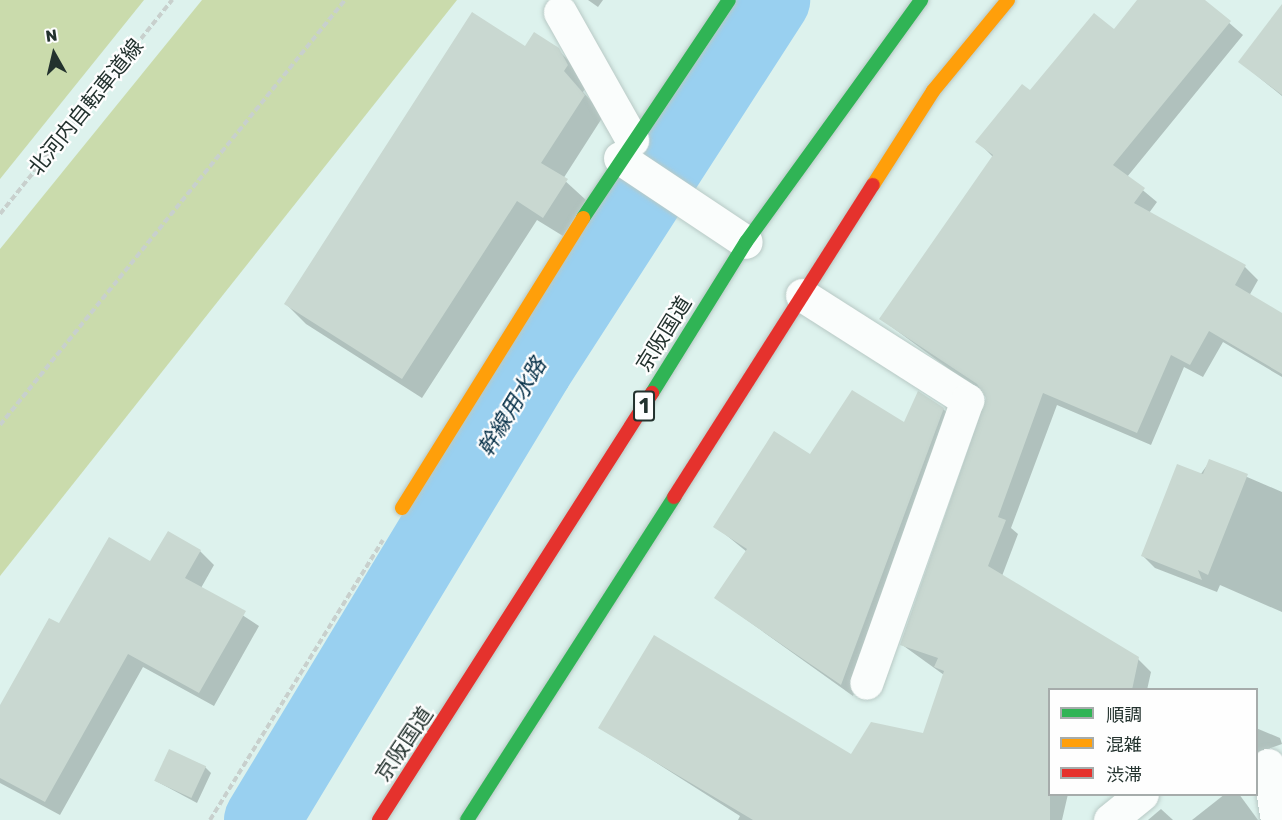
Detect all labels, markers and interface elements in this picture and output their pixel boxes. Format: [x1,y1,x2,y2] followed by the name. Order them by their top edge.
[24,24,84,84] north arrow
[44,25,58,46] text: N
[23,34,149,180] street label: 北河内自転車道線
[631,292,697,376] street label: 京阪国道
[472,353,552,461] water label: 幹線用水路
[632,389,656,423] road number: 1
[1048,688,1258,796] legend
[370,702,438,786] street label: 京阪国道
[1106,704,1142,726] text: 順調
[1106,734,1142,756] text: 混雑
[1106,764,1142,786] text: 渋滞

